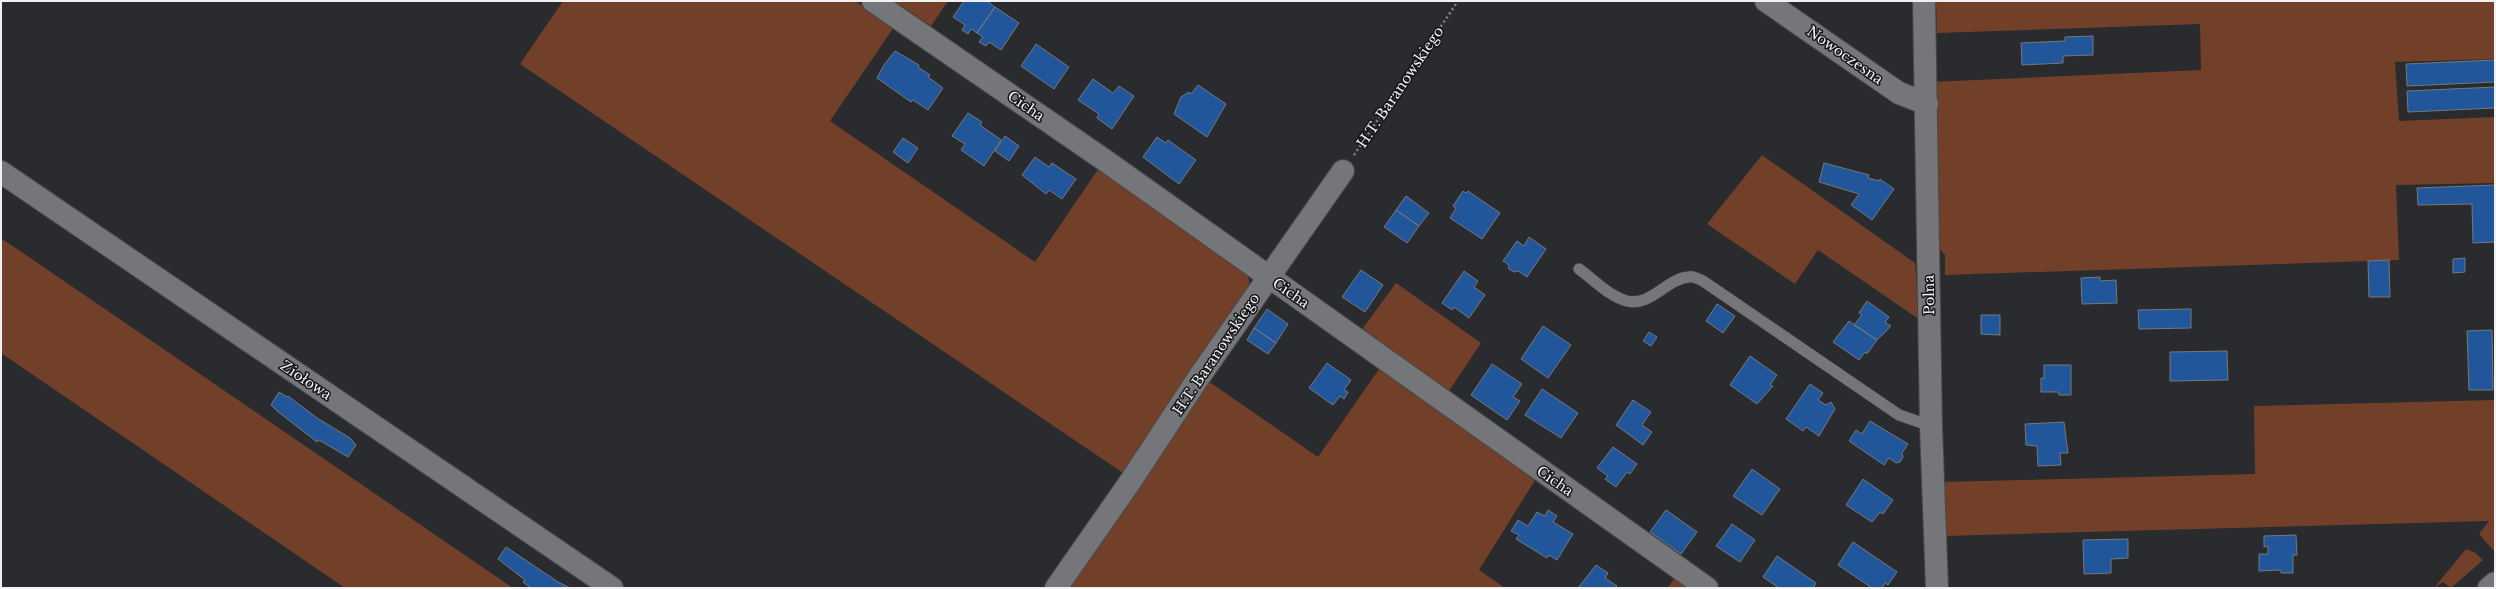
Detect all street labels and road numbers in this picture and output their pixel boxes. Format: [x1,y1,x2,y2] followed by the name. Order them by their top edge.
[1803,22,1887,88] street label: Nowoczesna
[1353,23,1447,151] street label: H.T. Baranowskiego
[1004,87,1048,125] street label: Cicha
[1269,274,1313,312] street label: Cicha
[1920,274,1938,315] street label: Polna
[1169,290,1263,418] street label: H.T. Baranowskiego
[277,356,335,404] street label: Ziołowa
[1533,462,1577,500] street label: Cicha

